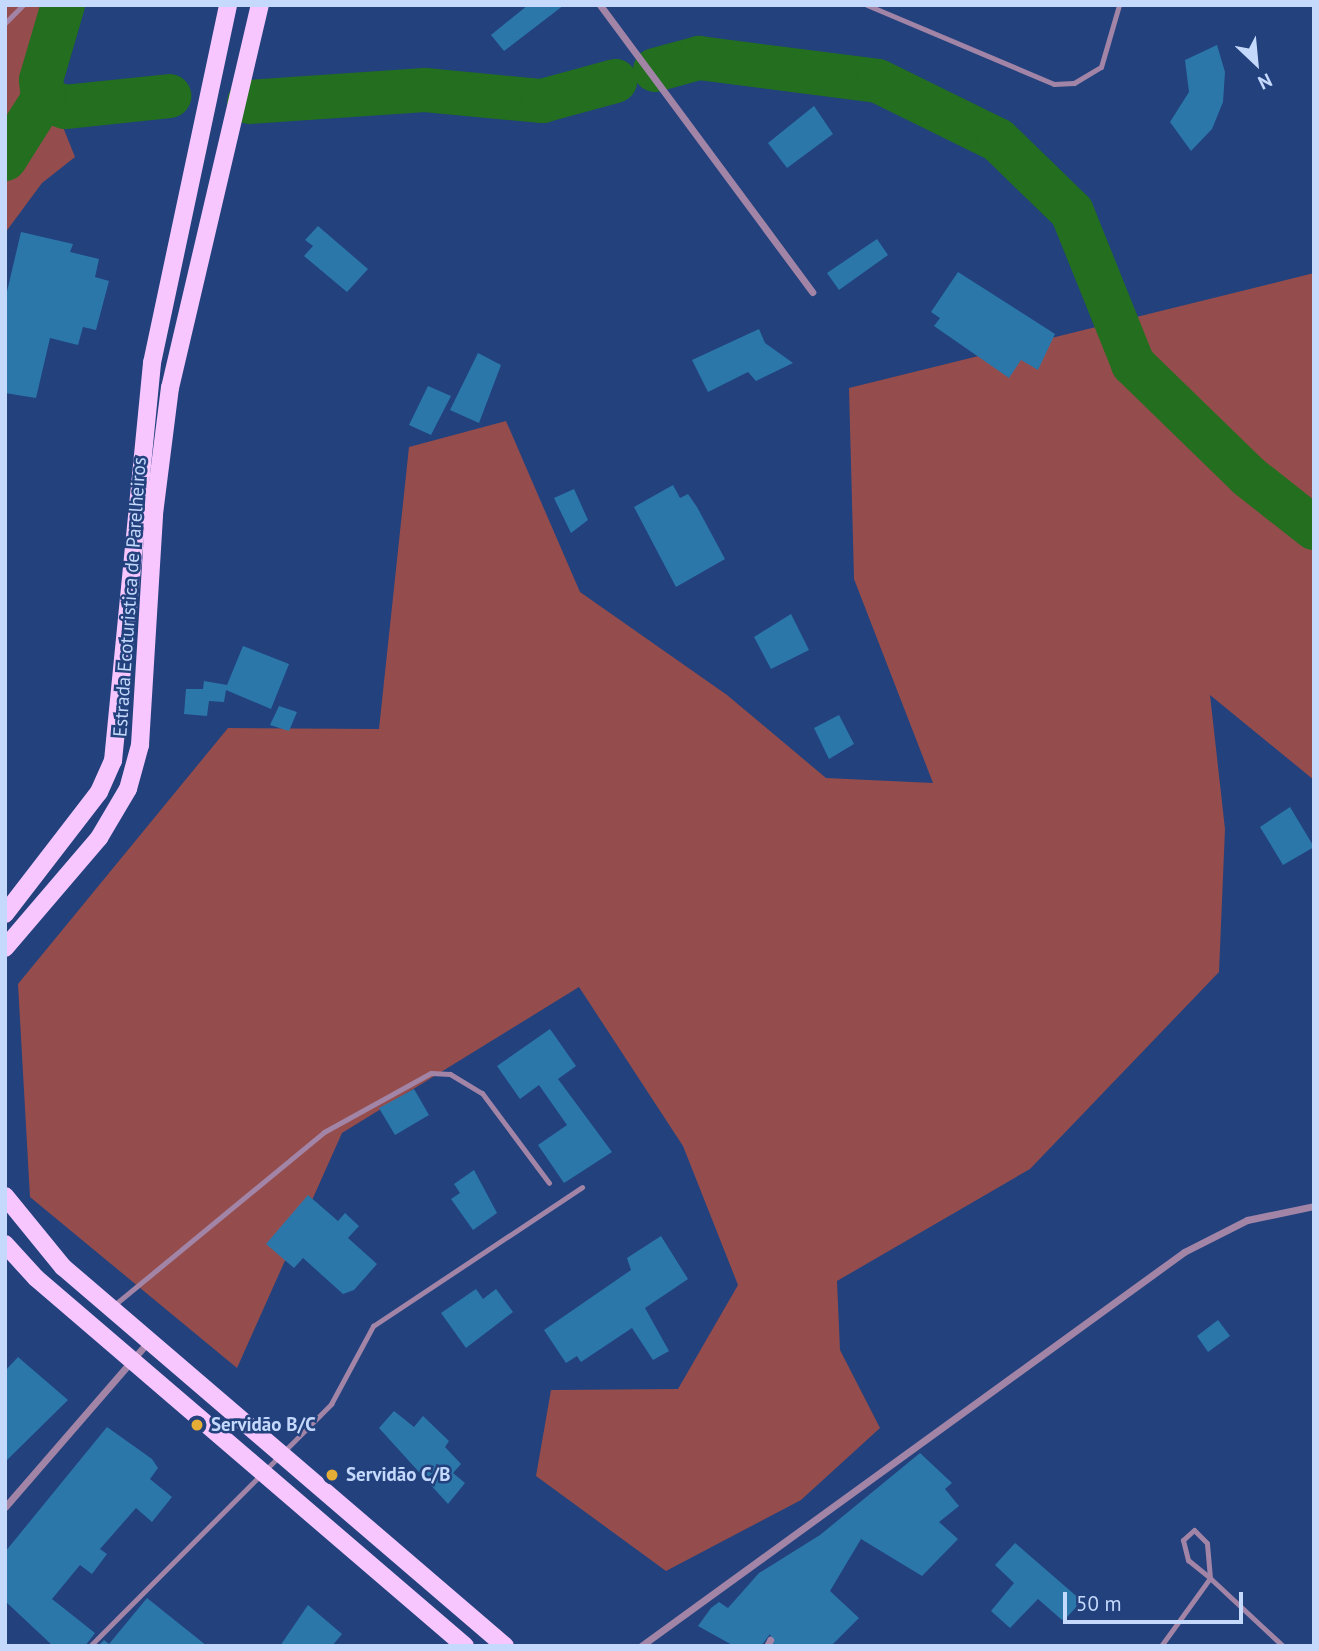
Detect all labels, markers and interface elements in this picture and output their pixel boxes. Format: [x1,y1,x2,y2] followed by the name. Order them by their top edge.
[1221,28,1291,98] north arrow
[1254,68,1276,95] text: N
[109,456,151,738] street label: Estrada Ecoturistica de Parelheiros
[211,1414,316,1436] place label: Servidão B/C
[189,1417,205,1433] marker: Servidão B/C
[346,1464,451,1486] place label: Servidão C/B
[324,1467,340,1483] marker: Servidão C/B
[1067,1578,1247,1622] scale bar
[1076,1590,1122,1617] text: 50 m

